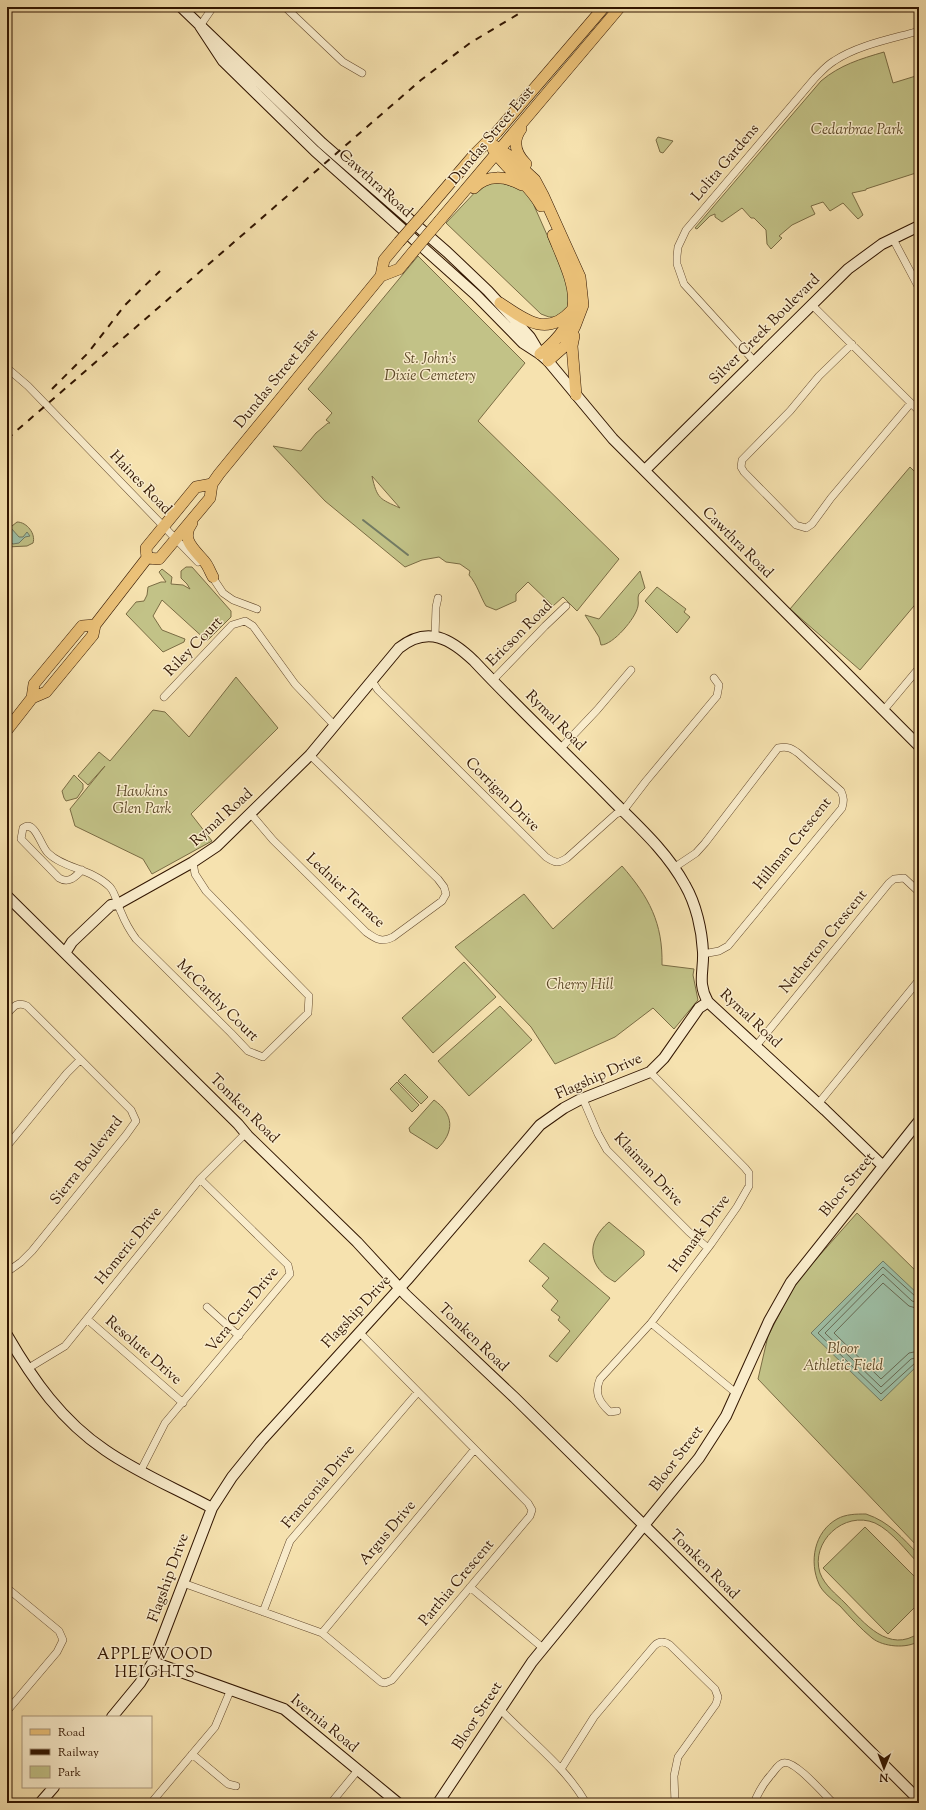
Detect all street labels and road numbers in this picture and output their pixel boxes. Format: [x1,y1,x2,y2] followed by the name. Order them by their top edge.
[445,82,539,190] street label: Dundas Street East
[687,120,765,206] street label: Lolita Gardens
[333,145,417,223] street label: Cawthra Road
[705,270,825,390] street label: Silver Creek Boulevard
[230,325,324,433] street label: Dundas Street East
[104,446,176,520] street label: Haines Road
[697,503,778,584] street label: Cawthra Road
[482,596,558,672] street label: Ericson Road
[160,612,228,682] street label: Riley Court
[520,686,590,756] street label: Rymal Road
[460,753,544,837] street label: Corrigan Drive
[186,784,258,852] street label: Rymal Road
[749,793,837,895] street label: Hillman Crescent
[301,849,389,933] street label: Lednier Terrace
[775,885,873,999] street label: Netherton Crescent
[171,955,263,1047] street label: McCarthy Court
[714,985,786,1054] street label: Rymal Road
[552,1048,646,1106] street label: Flagship Drive
[205,1070,284,1149] street label: Tomken Road
[46,1112,129,1210] street label: Sierra Boulevard
[608,1129,688,1211] street label: Klaiman Drive
[815,1148,881,1222] street label: Bloor Street
[664,1191,736,1277] street label: Homark Drive
[91,1202,167,1290] street label: Homeric Drive
[202,1263,284,1357] street label: Vera Cruz Drive
[318,1271,396,1353] street label: Flagship Drive
[433,1299,513,1377] street label: Tomken Road
[100,1312,186,1390] street label: Resolute Drive
[645,1422,709,1496] street label: Bloor Street
[278,1441,360,1533] street label: Franconia Drive
[355,1496,421,1570] street label: Argus Drive
[665,1526,744,1605] street label: Tomken Road
[143,1531,195,1625] street label: Flagship Drive
[415,1535,499,1631] street label: Parthia Crescent
[448,1678,508,1754] street label: Bloor Street
[286,1690,363,1758] street label: Ivernia Road

